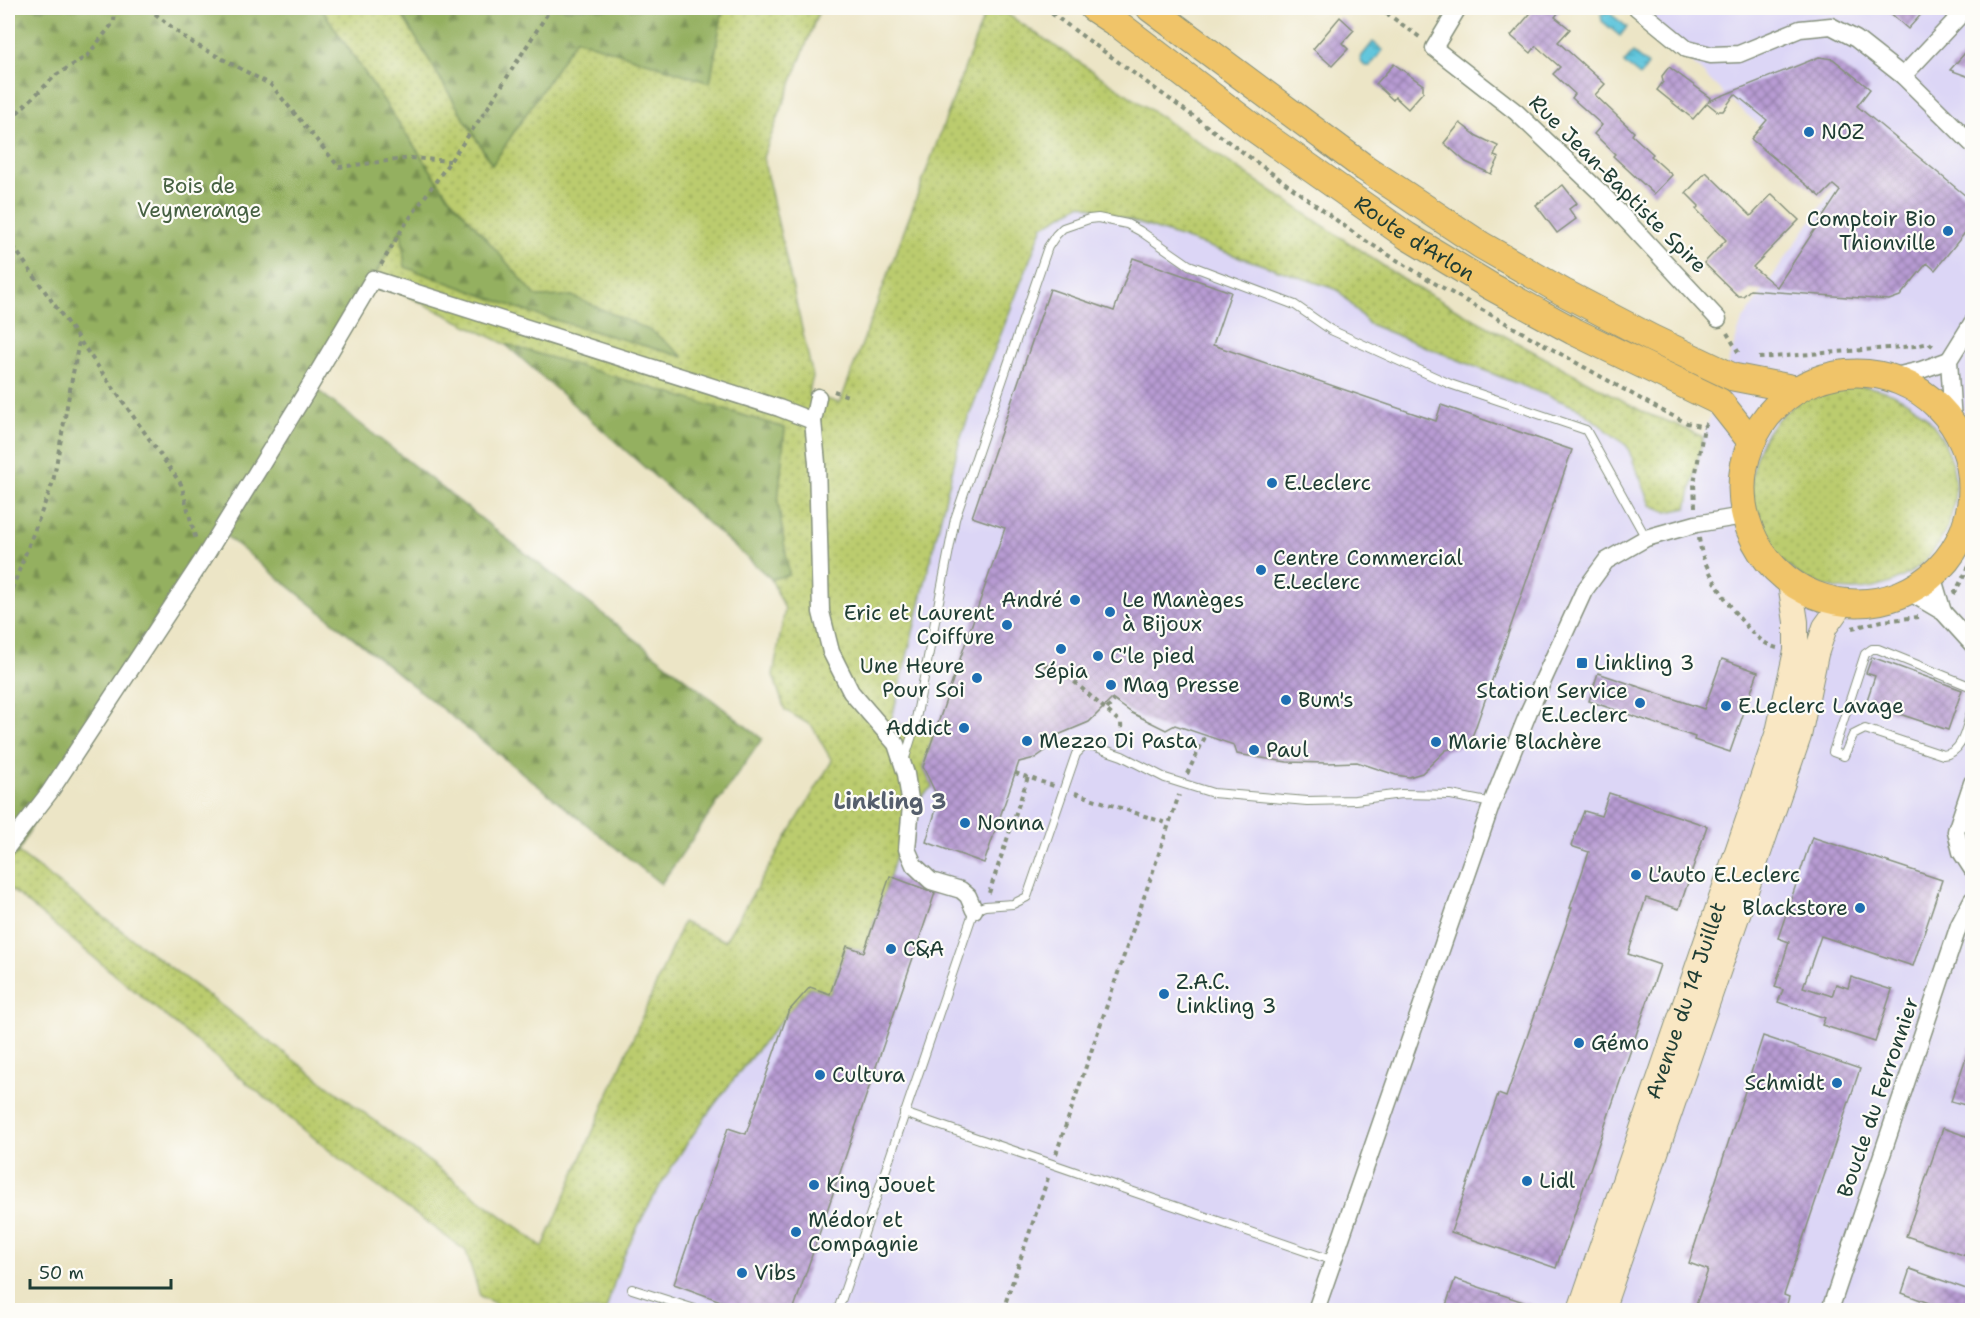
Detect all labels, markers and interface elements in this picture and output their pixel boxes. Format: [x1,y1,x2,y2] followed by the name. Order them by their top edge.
[1523,89,1713,279] street label: Rue Jean-Baptiste Spire
[1821,118,1865,146] place label: NOZ
[1802,125,1816,139] marker: NOZ
[137,172,261,224] park label: Bois de Veymerange
[1349,189,1480,288] street label: Route d'Arlon
[1807,205,1936,257] place label: Comptoir Bio Thionville
[1941,224,1955,238] marker: Comptoir Bio Thionville
[1284,469,1371,497] place label: E.Leclerc
[1265,476,1279,490] marker: E.Leclerc
[1273,544,1463,596] place label: Centre Commercial E.Leclerc
[1254,563,1268,577] marker: Centre Commercial E.Leclerc
[1001,586,1063,614] place label: André
[1122,586,1244,638] place label: Le Manèges à Bijoux
[1068,593,1082,607] marker: André
[844,599,995,651] place label: Eric et Laurent Coiffure
[1103,605,1117,619] marker: Le Manèges à Bijoux
[1000,618,1014,632] marker: Eric et Laurent Coiffure
[1054,642,1068,656] marker: Sépia
[1110,642,1195,670] place label: C'le pied
[1091,649,1105,663] marker: C'le pied
[1594,649,1694,677] place label: Linkling 3
[860,652,965,704] place label: Une Heure Pour Soi
[1575,656,1589,670] marker: Linkling 3
[1034,657,1088,685] place label: Sépia
[970,671,984,685] marker: Une Heure Pour Soi
[1123,671,1240,699] place label: Mag Presse
[1476,677,1628,729] place label: Station Service E.Leclerc
[1104,678,1118,692] marker: Mag Presse
[1298,686,1354,714] place label: Bum's
[1738,692,1904,720] place label: E.Leclerc Lavage
[1279,693,1293,707] marker: Bum's
[1633,696,1647,710] marker: Station Service E.Leclerc
[1719,699,1733,713] marker: E.Leclerc Lavage
[885,714,952,742] place label: Addict
[957,721,971,735] marker: Addict
[1039,727,1197,755] place label: Mezzo Di Pasta
[1448,728,1602,756] place label: Marie Blachère
[1020,734,1034,748] marker: Mezzo Di Pasta
[1429,735,1443,749] marker: Marie Blachère
[1266,736,1309,764] place label: Paul
[1247,743,1261,757] marker: Paul
[834,787,946,816] district label: Linkling 3
[977,809,1044,837] place label: Nonna
[958,816,972,830] marker: Nonna
[1648,861,1800,889] place label: L'auto E.Leclerc
[1629,868,1643,882] marker: L'auto E.Leclerc
[1742,894,1848,922] place label: Blackstore
[1639,898,1733,1103] street label: Avenue du 14 Juillet
[1853,901,1867,915] marker: Blackstore
[903,935,944,963] place label: C&A
[884,942,898,956] marker: C&A
[1176,968,1276,1020] place label: Z.A.C. Linkling 3
[1157,987,1171,1001] marker: Z.A.C. Linkling 3
[1831,993,1925,1201] street label: Boucle du Ferronnier
[1591,1029,1649,1057] place label: Gémo
[1572,1036,1586,1050] marker: Gémo
[832,1061,905,1089] place label: Cultura
[813,1068,827,1082] marker: Cultura
[1744,1069,1825,1097] place label: Schmidt
[1830,1076,1844,1090] marker: Schmidt
[1539,1167,1576,1195] place label: Lidl
[826,1171,936,1199] place label: King Jouet
[1520,1174,1534,1188] marker: Lidl
[807,1178,821,1192] marker: King Jouet
[808,1206,919,1258] place label: Médor et Compagnie
[789,1225,803,1239] marker: Médor et Compagnie
[30,1252,171,1290] scale bar
[754,1259,797,1287] place label: Vibs
[39,1261,84,1285] text: 50 m
[735,1266,749,1280] marker: Vibs

